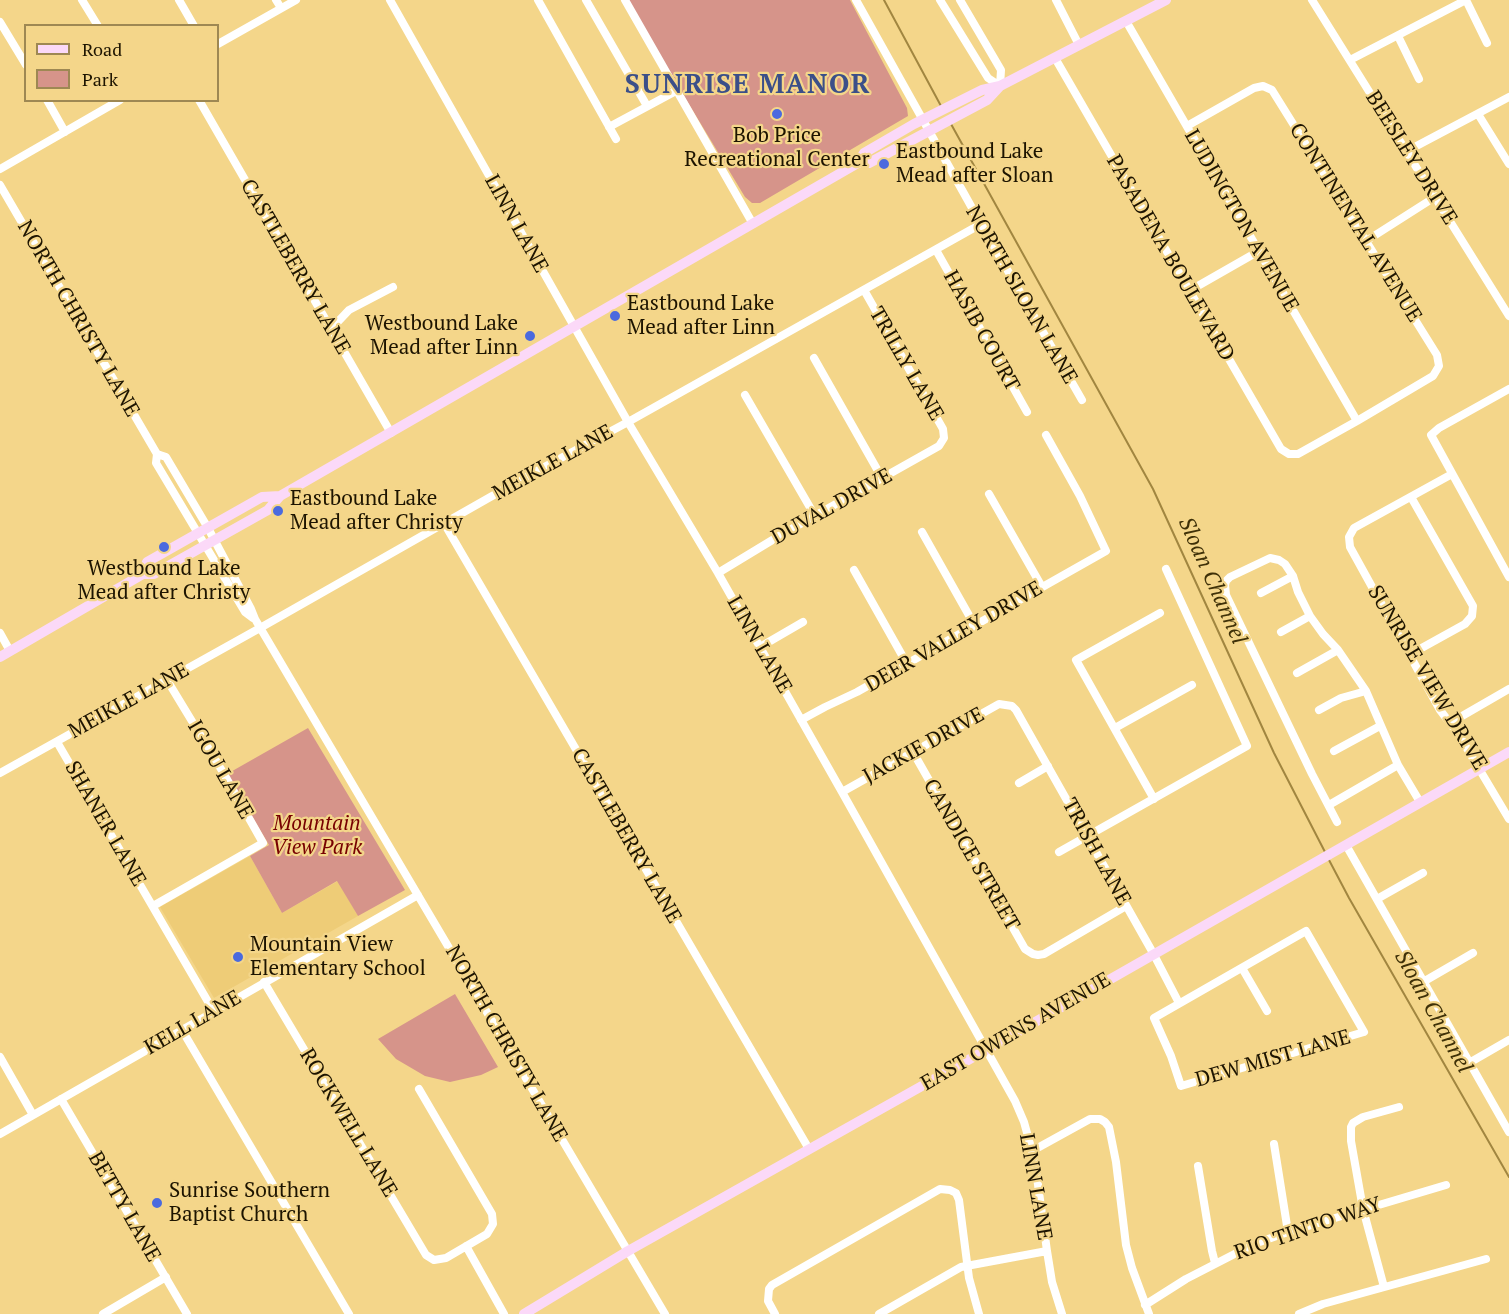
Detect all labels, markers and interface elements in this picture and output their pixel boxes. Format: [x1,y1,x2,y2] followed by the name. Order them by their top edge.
[24,24,219,102] legend
[82,37,122,61] text: Road
[82,67,118,91] text: Park
[625,69,871,101] district label: SUNRISE MANOR
[1360,86,1462,230] street label: BEESLEY DRIVE
[770,107,784,121] marker: Bob Price Recreational Center
[1283,119,1427,327] street label: CONTINENTAL AVENUE
[684,123,870,173] place label: Bob Price Recreational Center
[1178,125,1304,317] street label: LUDINGTON AVENUE
[896,139,1053,189] place label: Eastbound Lake Mead after Sloan
[1101,150,1239,366] street label: PASADENA BOULEVARD
[877,157,891,171] marker: Eastbound Lake Mead after Sloan
[479,171,553,277] street label: LINN LANE
[235,175,355,359] street label: CASTLEBERRY LANE
[960,201,1082,389] street label: NORTH SLOAN LANE
[11,216,145,422] street label: NORTH CHRISTY LANE
[937,266,1025,396] street label: HASIB COURT
[627,291,775,341] place label: Eastbound Lake Mead after Linn
[863,303,949,425] street label: TRILLY LANE
[608,309,622,323] marker: Eastbound Lake Mead after Linn
[365,311,518,361] place label: Westbound Lake Mead after Linn
[523,329,537,343] marker: Westbound Lake Mead after Linn
[488,420,618,506] street label: MEIKLE LANE
[767,463,897,551] street label: DUVAL DRIVE
[290,486,463,536] place label: Eastbound Lake Mead after Christy
[271,504,285,518] marker: Eastbound Lake Mead after Christy
[1172,513,1252,649] water label: Sloan Channel
[157,540,171,554] marker: Westbound Lake Mead after Christy
[78,556,250,606] place label: Westbound Lake Mead after Christy
[861,576,1047,698] street label: DEER VALLEY DRIVE
[1362,581,1492,775] street label: SUNRISE VIEW DRIVE
[721,592,797,698] street label: LINN LANE
[64,658,194,744] street label: MEIKLE LANE
[859,702,989,790] street label: JACKIE DRIVE
[182,716,258,824] street label: IGOU LANE
[566,744,686,928] street label: CASTLEBERRY LANE
[59,757,151,891] street label: SHANER LANE
[917,775,1025,935] street label: CANDICE STREET
[1056,794,1136,910] street label: TRISH LANE
[272,811,362,861] park label: Mountain View Park
[250,932,426,982] place label: Mountain View Elementary School
[439,941,573,1147] street label: NORTH CHRISTY LANE
[1388,946,1478,1078] water label: Sloan Channel
[231,950,245,964] marker: Mountain View Elementary School
[917,967,1115,1097] street label: EAST OWENS AVENUE
[140,985,246,1061] street label: KELL LANE
[1193,1025,1353,1093] street label: DEW MIST LANE
[294,1044,402,1202] street label: ROCKWELL LANE
[1013,1132,1057,1242] street label: LINN LANE
[82,1147,166,1267] street label: BETTY LANE
[169,1178,330,1228] place label: Sunrise Southern Baptist Church
[1231,1192,1385,1266] street label: RIO TINTO WAY
[150,1196,164,1210] marker: Sunrise Southern Baptist Church

